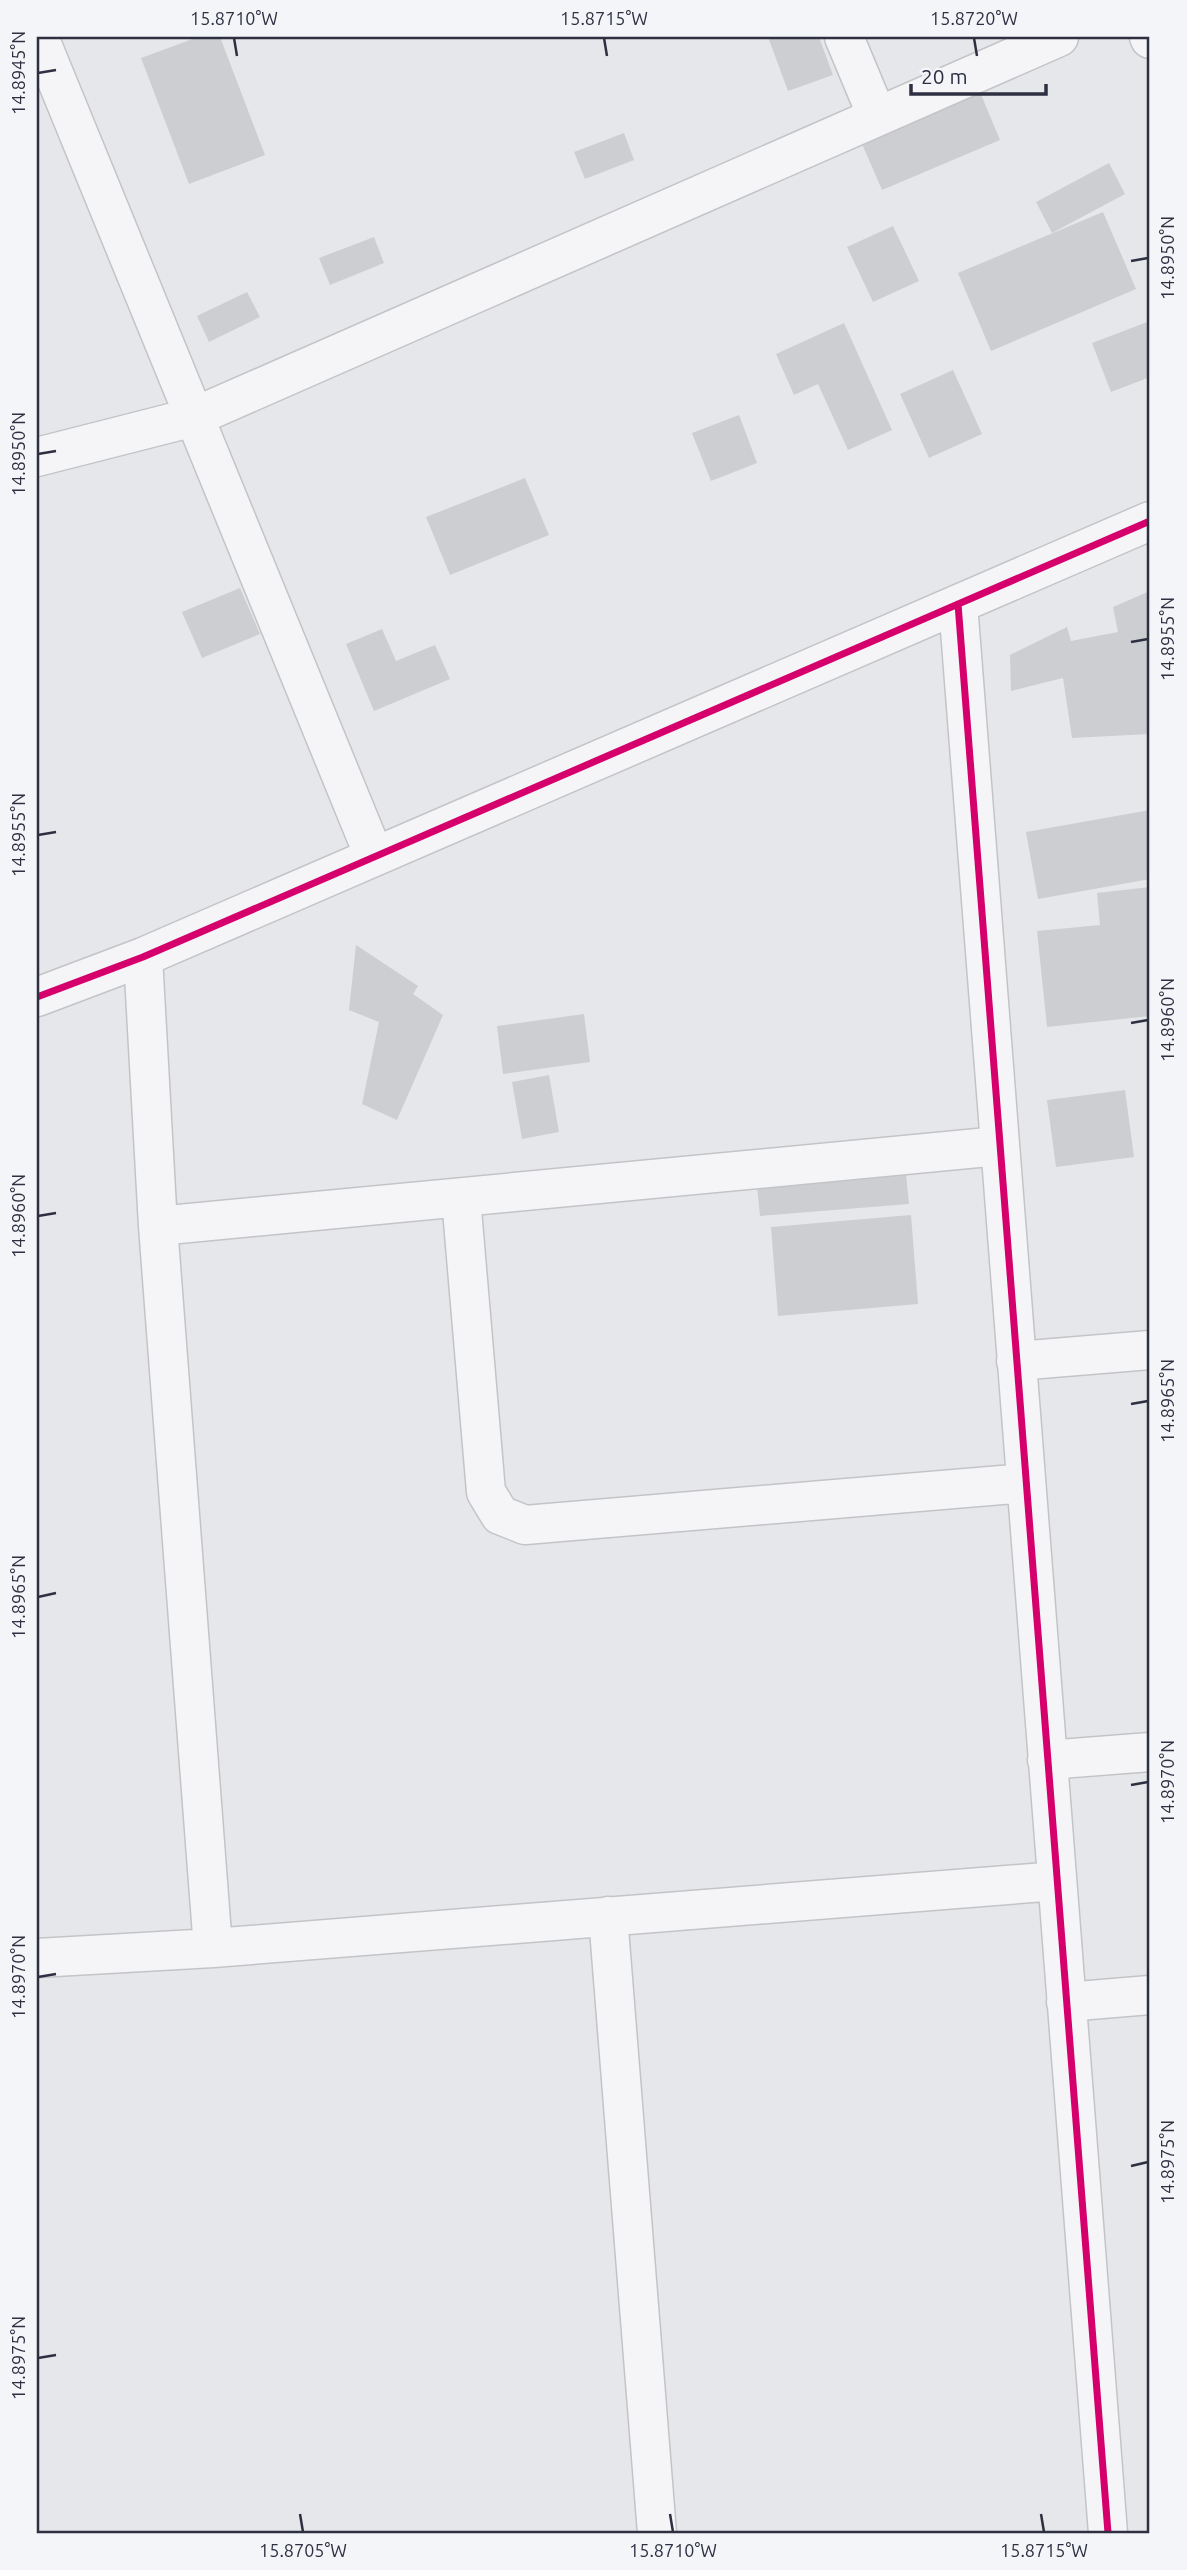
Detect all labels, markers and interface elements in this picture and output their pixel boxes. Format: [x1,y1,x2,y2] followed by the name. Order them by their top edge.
[190,8,278,28] text: 15.8710°W
[560,8,648,28] text: 15.8715°W
[930,8,1018,28] text: 15.8720°W
[8,31,28,115] text: 14.8945°N
[911,52,1045,96] scale bar
[921,64,968,88] text: 20 m
[1157,216,1177,300] text: 14.8950°N
[8,412,28,496] text: 14.8950°N
[1157,597,1177,681] text: 14.8955°N
[8,793,28,877] text: 14.8955°N
[1157,978,1177,1062] text: 14.8960°N
[8,1174,28,1258] text: 14.8960°N
[1157,1359,1177,1443] text: 14.8965°N
[8,1555,28,1639] text: 14.8965°N
[1157,1740,1177,1824] text: 14.8970°N
[8,1935,28,2019] text: 14.8970°N
[1157,2120,1177,2204] text: 14.8975°N
[8,2316,28,2400] text: 14.8975°N
[259,2540,347,2560] text: 15.8705°W
[629,2540,717,2560] text: 15.8710°W
[1000,2540,1088,2560] text: 15.8715°W

